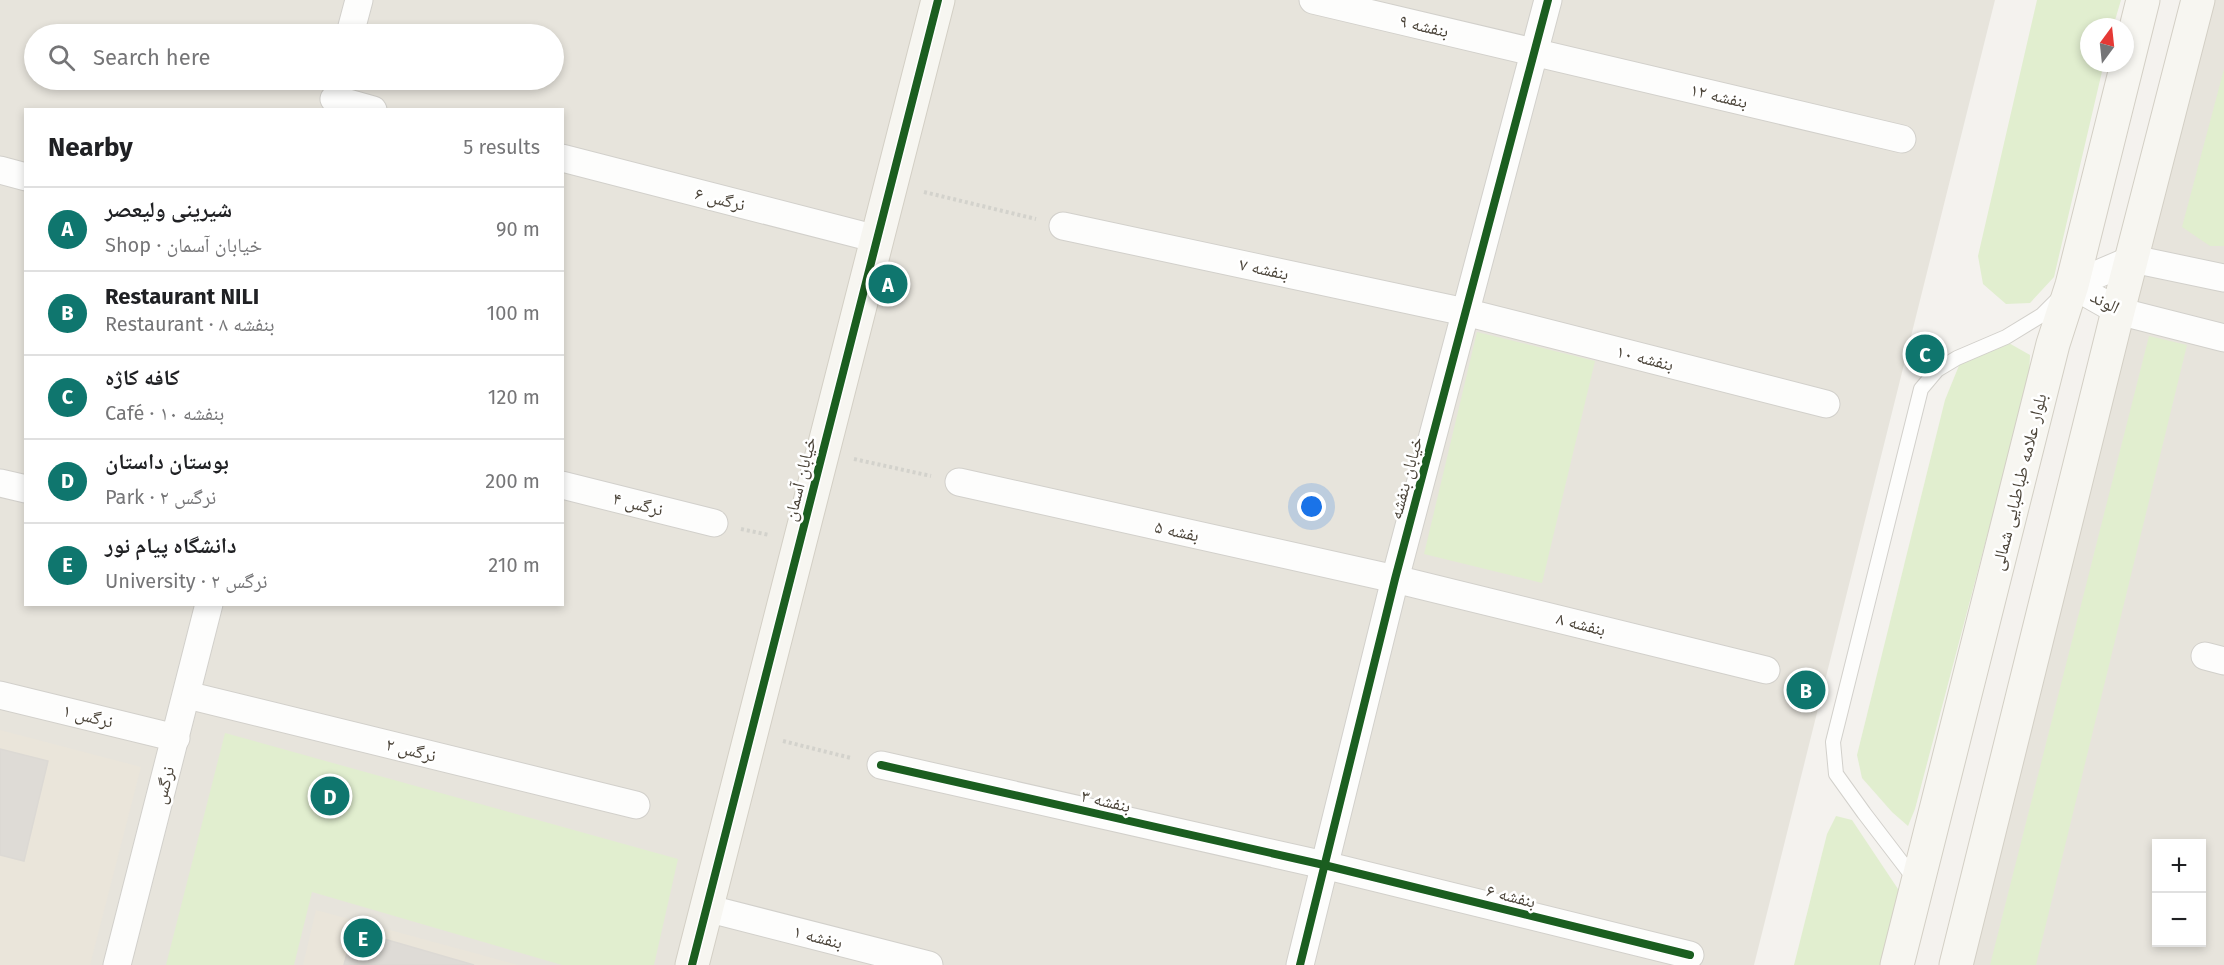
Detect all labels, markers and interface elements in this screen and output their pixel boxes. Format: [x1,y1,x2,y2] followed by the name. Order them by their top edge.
[1397,10,1451,42] street label: بنفشه ۹
[2080,18,2134,72] north arrow
[24,24,564,90] search box
[45,41,78,74] icon: search
[93,44,211,71] text: Search here
[1688,79,1750,113] street label: بنفشه ۱۲
[48,132,133,163] text: Nearby
[463,135,540,159] text: 5 results
[693,182,747,216] street label: نرگس ۶
[105,196,232,223] text: شیرینی ولیعصر
[62,217,73,241] text: A
[496,217,540,241] text: 90 m
[105,233,262,257] text: Shop · خیابان آسمان
[1237,253,1291,285] street label: بنفشه ۷
[868,262,908,306] pin: A
[105,283,259,310] text: Restaurant NILI
[2087,285,2123,319] street label: الوند
[61,301,74,325] text: B
[487,301,540,325] text: 100 m
[105,312,275,336] text: Restaurant · بنفشه ۸
[1906,332,1944,376] pin: C
[1614,340,1676,376] street label: بنفشه ۱۰
[105,364,180,391] text: کافه کاژه
[62,385,73,409] text: C
[488,385,540,409] text: 120 m
[1986,391,2052,573] street label: بلوار علامه طباطبایی شمالی
[105,401,224,425] text: Café · بنفشه ۱۰
[1384,434,1428,522] street label: خیابان بنفشه
[779,435,821,523] street label: خیابان آسمان
[105,448,229,475] text: بوستان داستان
[61,469,74,493] text: D
[485,469,540,493] text: 200 m
[105,485,216,509] text: Park · نرگس ۲
[611,487,665,521] street label: نرگس ۴
[1297,492,1326,521] your location
[1153,516,1201,546] street label: بفشه ۵
[105,532,237,559] text: دانشگاه پیام نور
[62,553,73,577] text: E
[488,553,540,577] text: 210 m
[105,569,268,593] text: University · نرگس ۲
[1554,607,1608,641] street label: بنفشه ۸
[1786,668,1826,712] pin: B
[61,699,115,733] street label: نرگس ۱
[384,733,438,767] street label: نرگس ۲
[149,764,179,806] street label: نرگس
[310,774,350,818] pin: D
[1079,785,1133,817] street label: بنفشه ۳
[2152,839,2206,947] map controls
[2152,839,2206,893] button: +
[1484,879,1538,913] street label: بنفشه ۶
[2152,893,2206,947] button: −
[344,916,382,960] pin: E
[791,920,845,954] street label: بنفشه ۱

